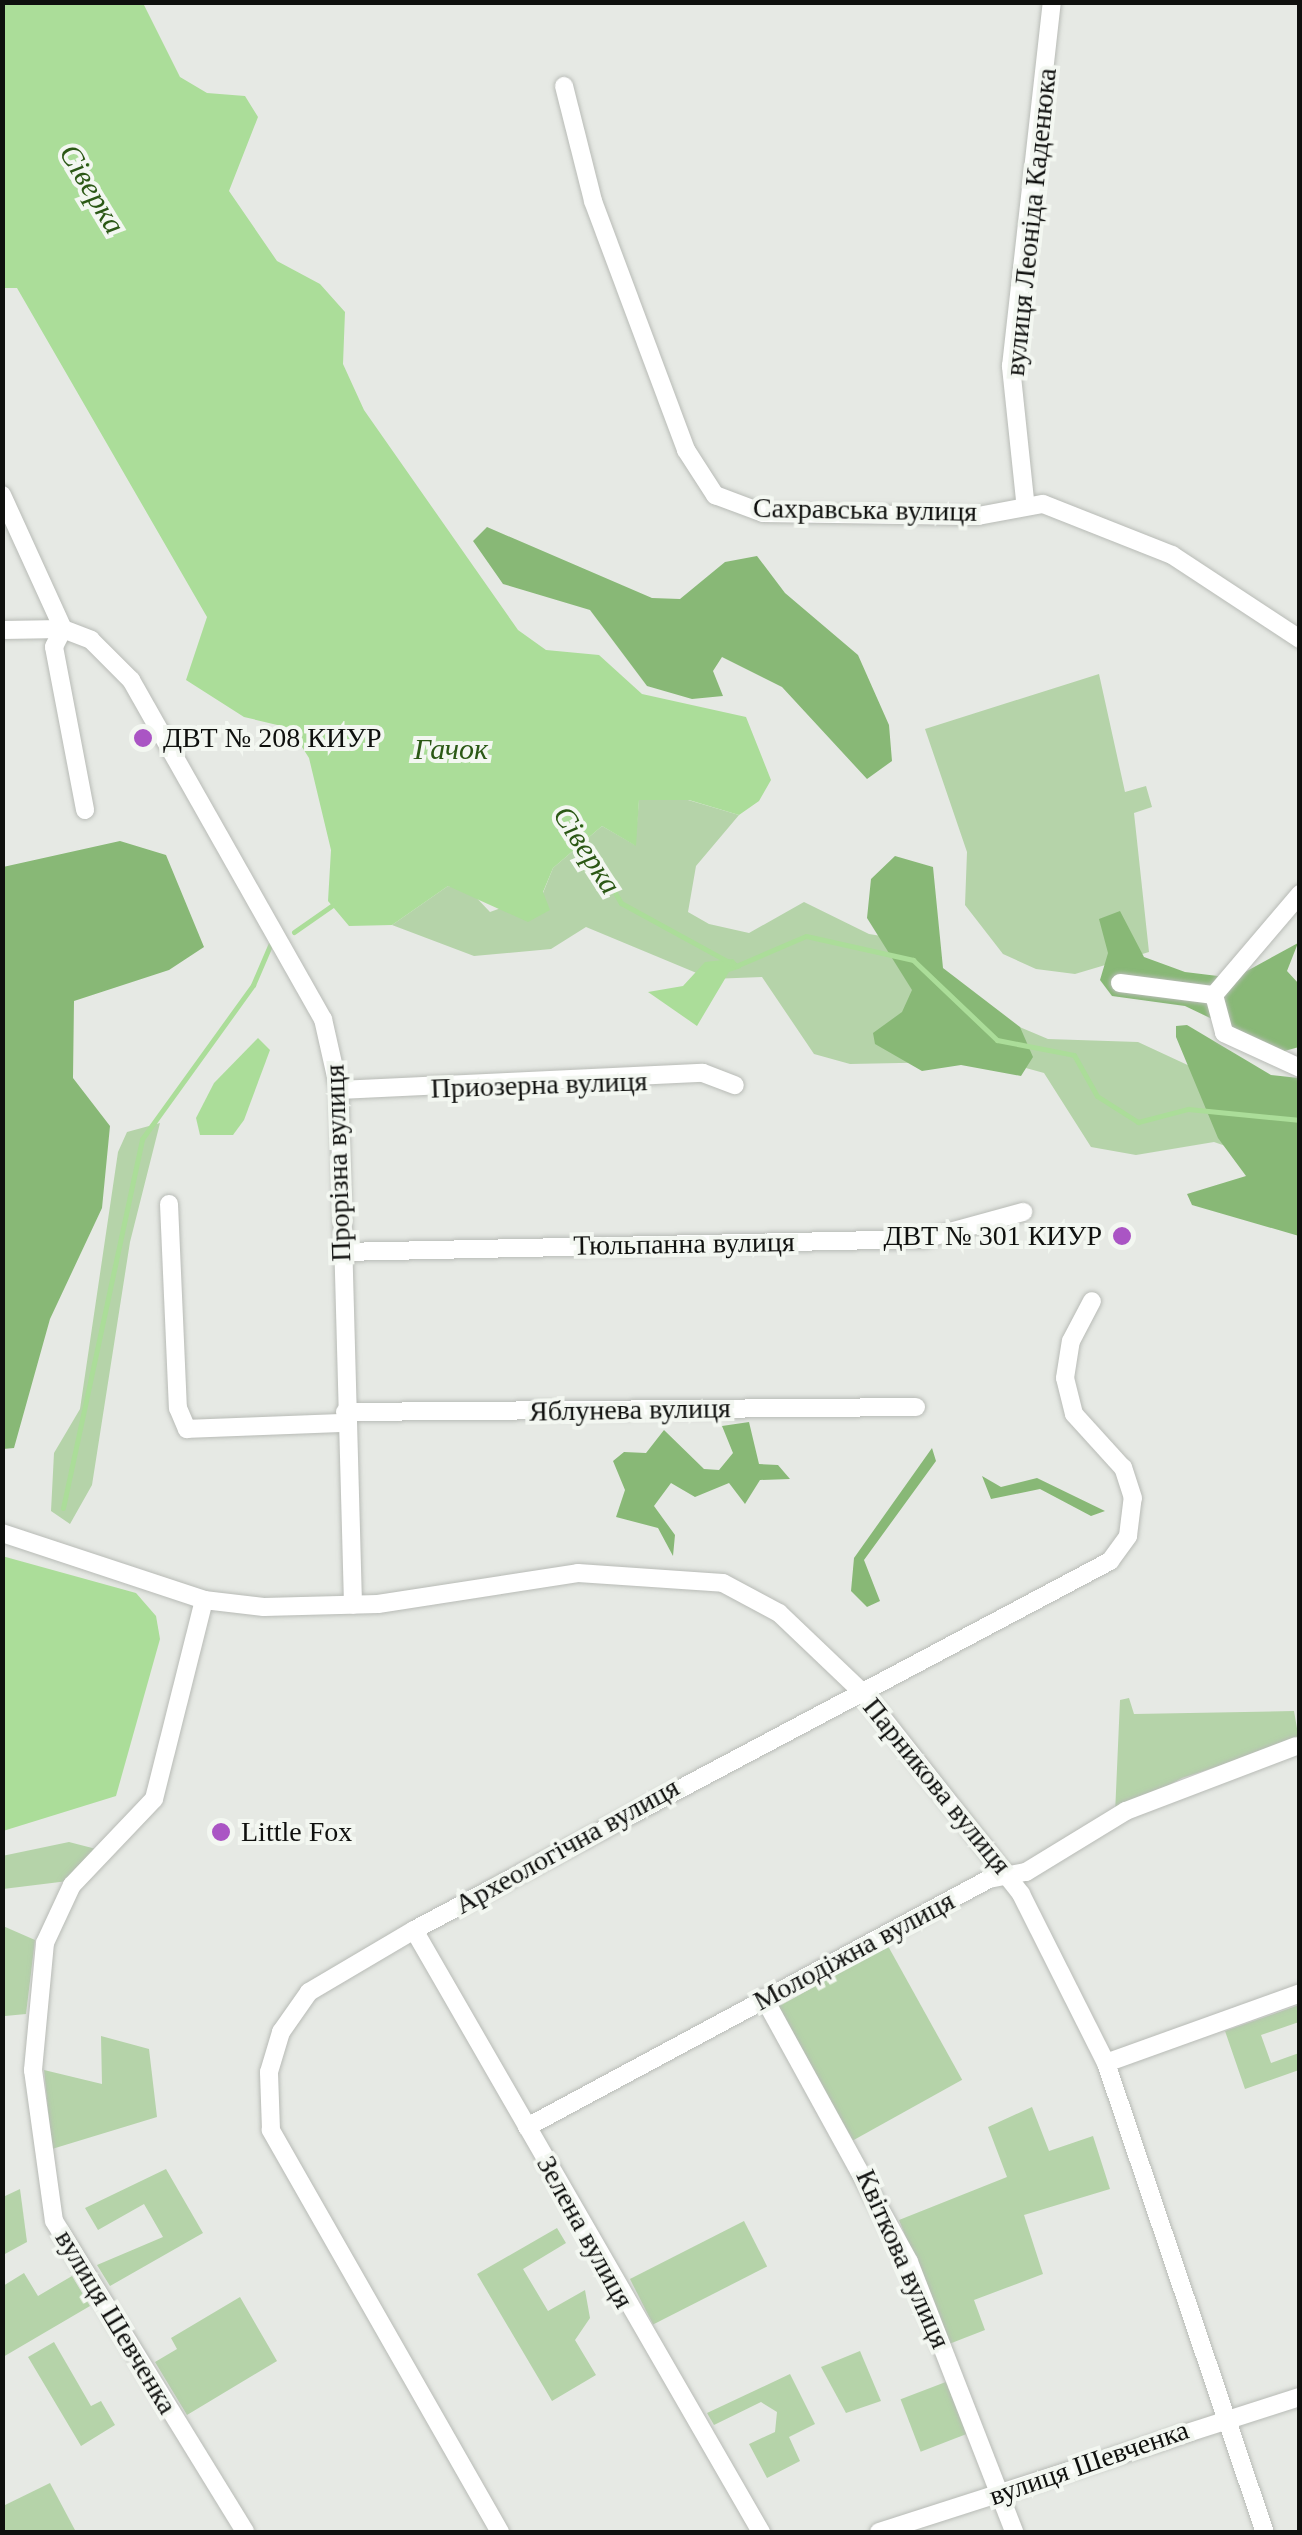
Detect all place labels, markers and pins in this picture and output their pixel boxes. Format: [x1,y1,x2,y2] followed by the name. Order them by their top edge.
[163,721,382,755] place label: ДВТ № 208 КИУР
[132,727,154,749] marker: ДВТ № 208 КИУР
[883,1219,1102,1253] place label: ДВТ № 301 КИУР
[1111,1225,1133,1247] marker: ДВТ № 301 КИУР
[241,1815,352,1849] place label: Little Fox
[210,1821,232,1843] marker: Little Fox

